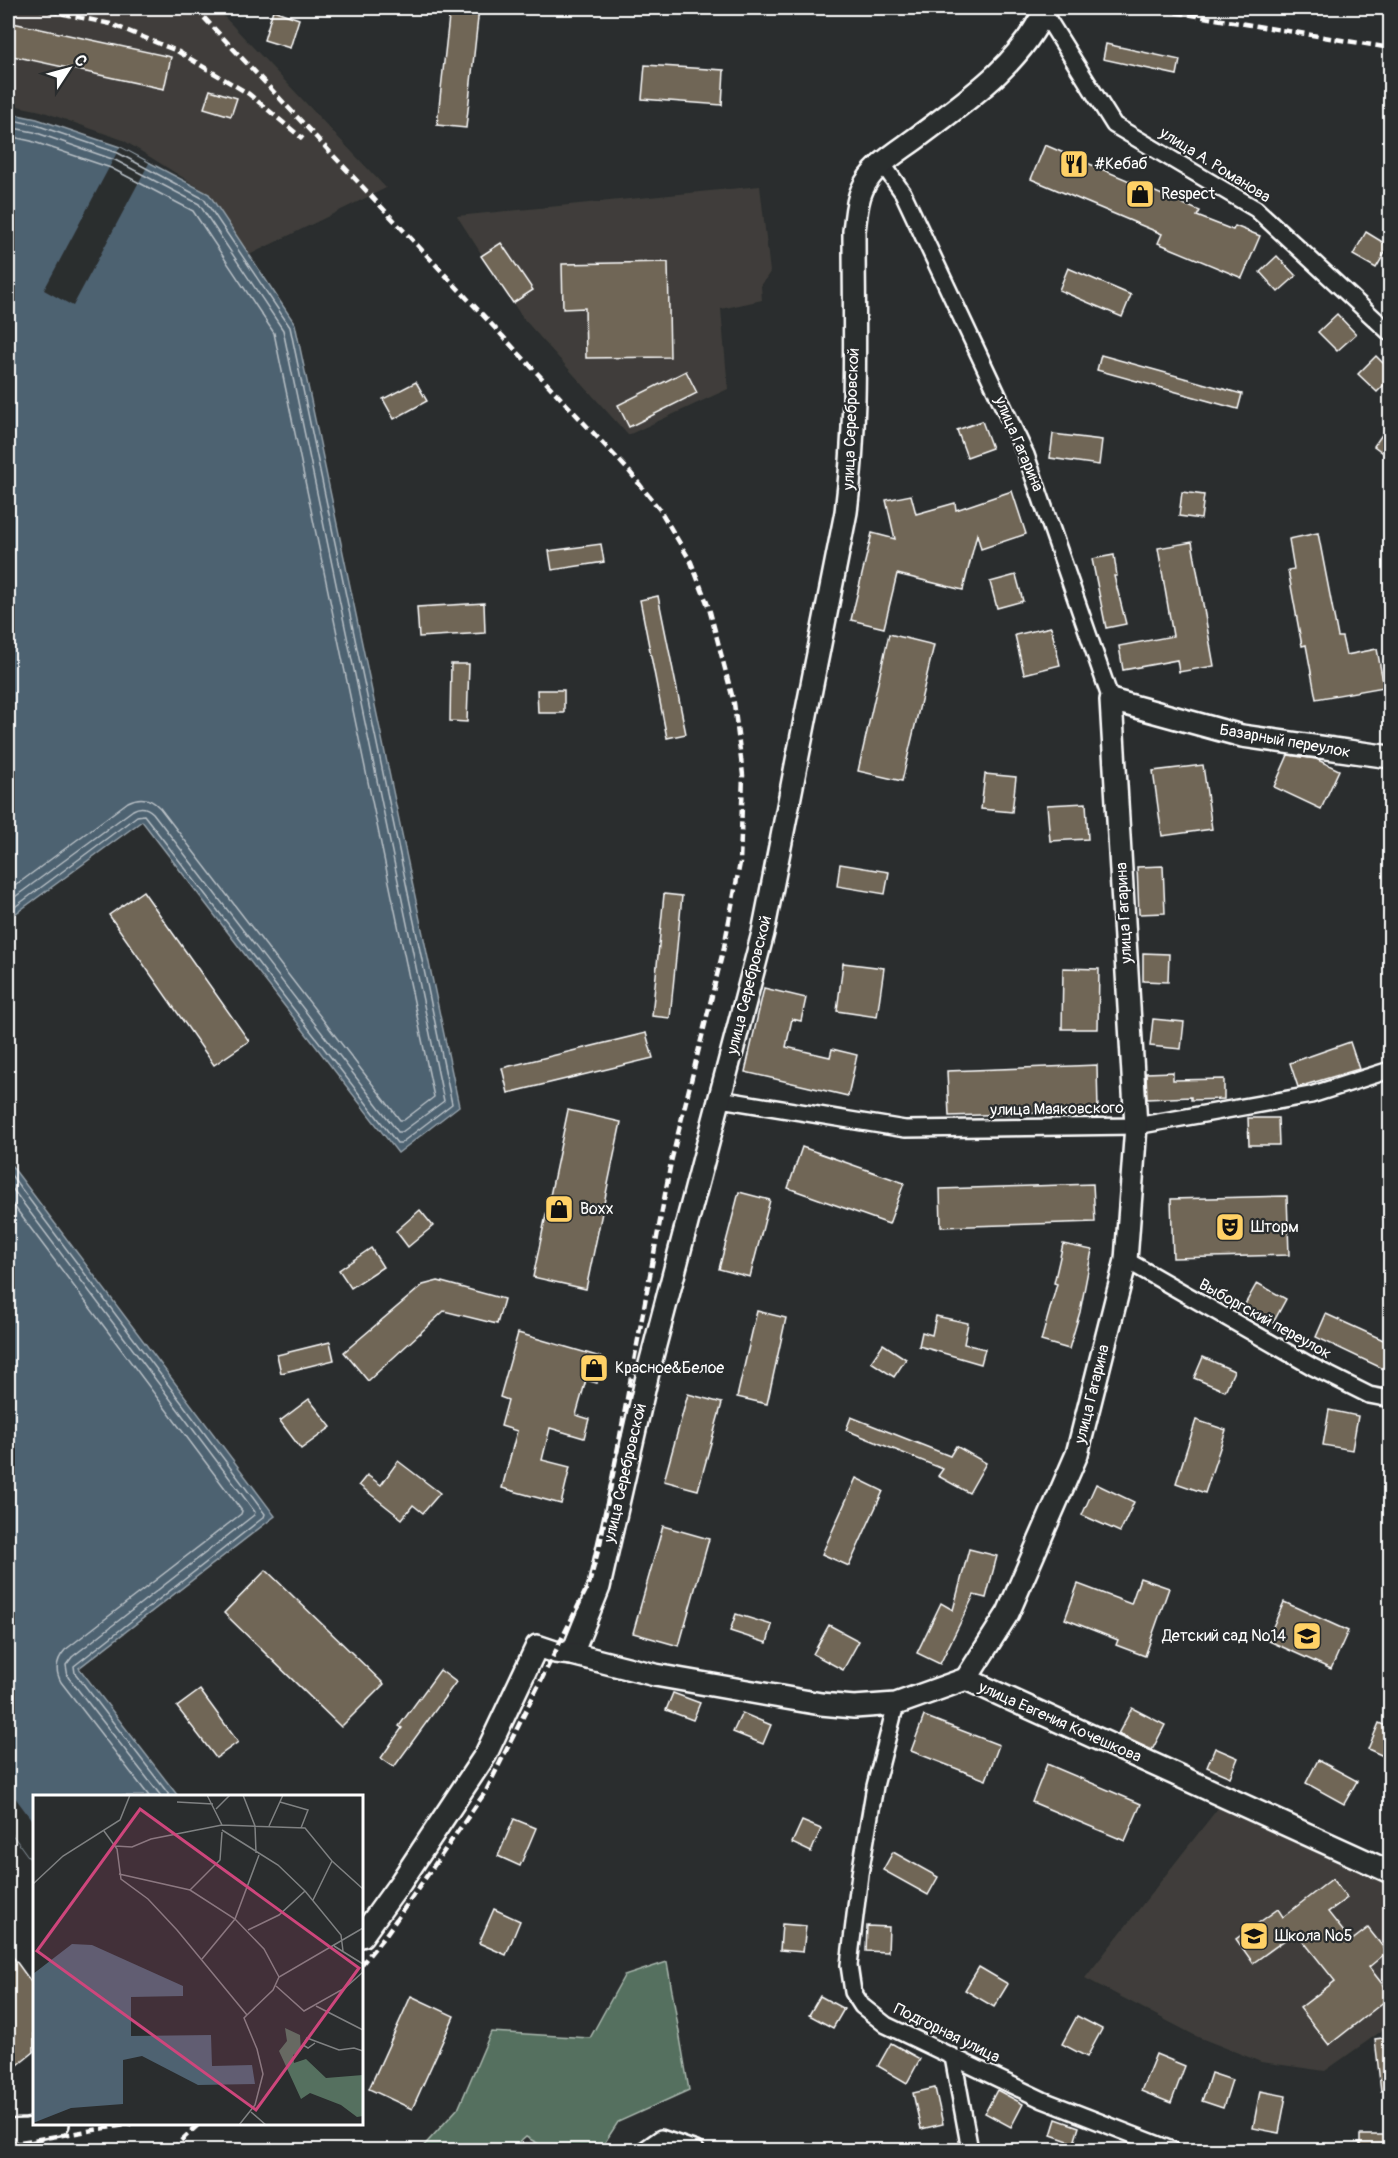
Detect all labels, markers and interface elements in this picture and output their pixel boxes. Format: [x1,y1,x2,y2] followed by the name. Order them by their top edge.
[39,39,99,99] north arrow
[69,51,91,71] text: С
[1155,122,1274,207] street label: улица А. Романова
[1058,148,1090,180] restaurant icon: #Кебаб
[1094,154,1147,174] place label: #Кебаб
[1124,178,1156,210] shop icon: Respect
[1161,184,1216,204] place label: Respect
[838,348,863,491] street label: улица Серебровской
[990,392,1048,495] street label: улица Гагарина
[1218,720,1352,762] street label: Базарный переулок
[1111,862,1137,965] street label: улица Гагарина
[722,914,776,1057] street label: улица Серебровской
[989,1098,1124,1120] street label: улица Маяковского
[543,1193,575,1225] shop icon: Boxx
[580,1199,614,1219] place label: Boxx
[1214,1211,1246,1243] theatre icon: Шторм
[1251,1217,1299,1237] place label: Шторм
[1195,1274,1335,1364] street label: Выборгский переулок
[1070,1342,1114,1447] street label: улица Гагарина
[578,1352,610,1384] shop icon: Красное&Белое
[615,1358,724,1378] place label: Красное&Белое
[599,1401,651,1546] street label: улица Серебровской
[1291,1620,1323,1652] school or university icon: Детский сад №14
[1161,1626,1286,1646] place label: Детский сад №14
[975,1677,1145,1767] street label: улица Евгения Кочешкова
[33,1795,363,2125] inset map
[1238,1920,1270,1952] school or university icon: Школа №5
[1275,1926,1352,1946] place label: Школа №5
[891,1999,1003,2067] street label: Подгорная улица

